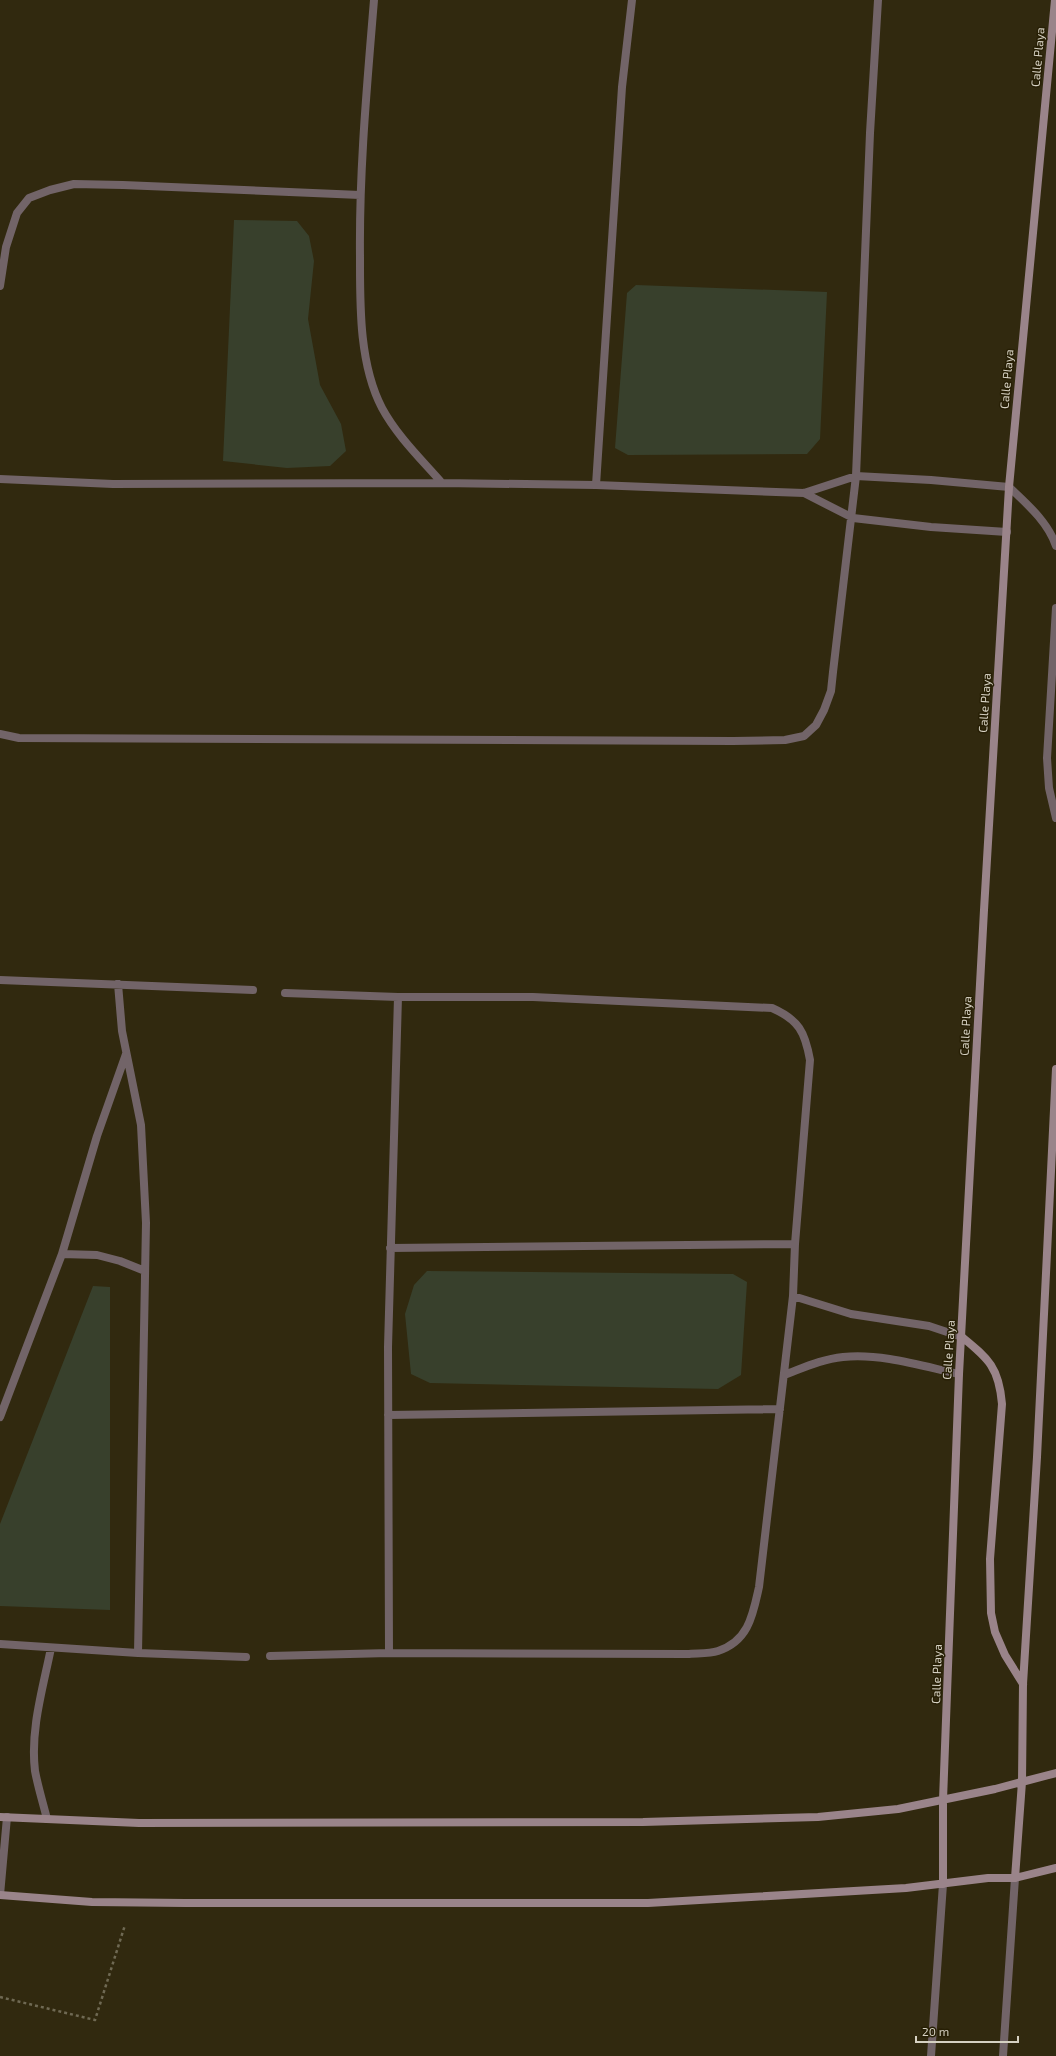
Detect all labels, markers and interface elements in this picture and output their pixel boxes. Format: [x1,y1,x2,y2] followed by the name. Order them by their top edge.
[1027,27,1047,87] street label: Calle Playa
[996,349,1016,409] street label: Calle Playa
[975,673,993,733] street label: Calle Playa
[956,996,974,1056] street label: Calle Playa
[939,1320,957,1380] street label: Calle Playa
[928,1644,944,1704] street label: Calle Playa
[916,2018,1018,2044] scale bar
[922,2024,949,2038] text: 20 m

